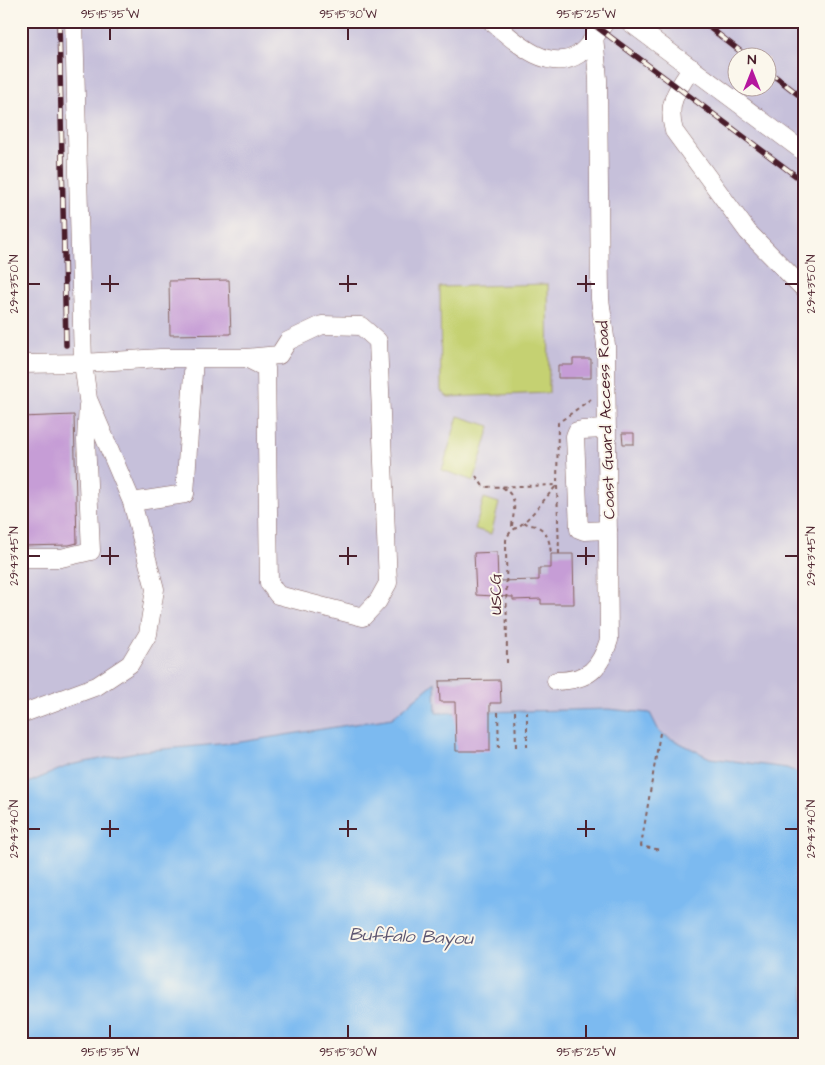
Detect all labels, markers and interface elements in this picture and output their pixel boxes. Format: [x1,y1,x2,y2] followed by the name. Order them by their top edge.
[81,6,140,23] text: 95°15'35"W
[319,6,378,23] text: 95°15'30"W
[556,6,616,23] text: 95°15'25"W
[728,48,778,98] north arrow
[748,50,757,70] text: N
[6,254,23,313] text: 29°43'50"N
[803,254,820,313] text: 29°43'50"N
[592,320,620,520] street label: Coast Guard Access Road
[6,526,23,586] text: 29°43'45"N
[803,526,820,586] text: 29°43'45"N
[485,573,507,615] street label: USCG
[6,799,23,858] text: 29°43'40"N
[803,799,820,858] text: 29°43'40"N
[349,922,474,952] water label: Buffalo Bayou
[81,1044,140,1061] text: 95°15'35"W
[319,1044,378,1061] text: 95°15'30"W
[556,1044,616,1061] text: 95°15'25"W

